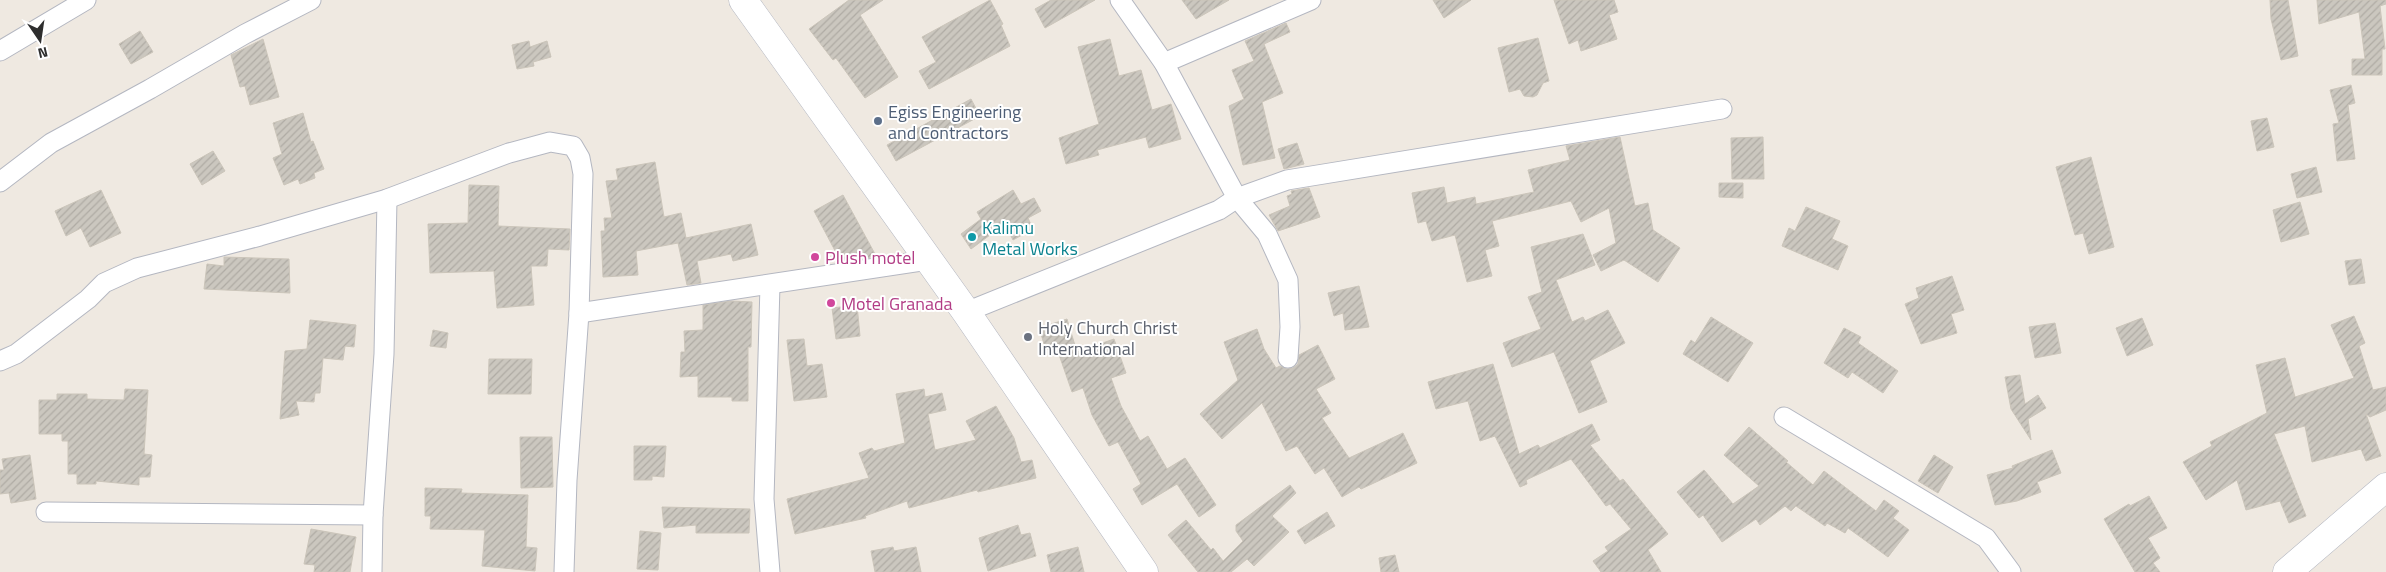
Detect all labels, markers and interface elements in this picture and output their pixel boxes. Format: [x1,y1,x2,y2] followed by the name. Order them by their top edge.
[15,15,65,65] north arrow
[36,42,50,64] text: N
[888,98,1021,146] place label: Egiss Engineering and Contractors
[872,115,884,127] marker: Egiss Engineering and Contractors
[982,214,1078,262] place label: Kalimu Metal Works
[966,231,978,243] marker: Kalimu Metal Works
[825,244,915,271] place label: Plush motel
[809,251,821,263] marker: Plush motel
[841,290,953,317] place label: Motel Granada
[825,297,837,309] marker: Motel Granada
[1038,314,1178,362] place label: Holy Church Christ International
[1022,331,1034,343] marker: Holy Church Christ International

